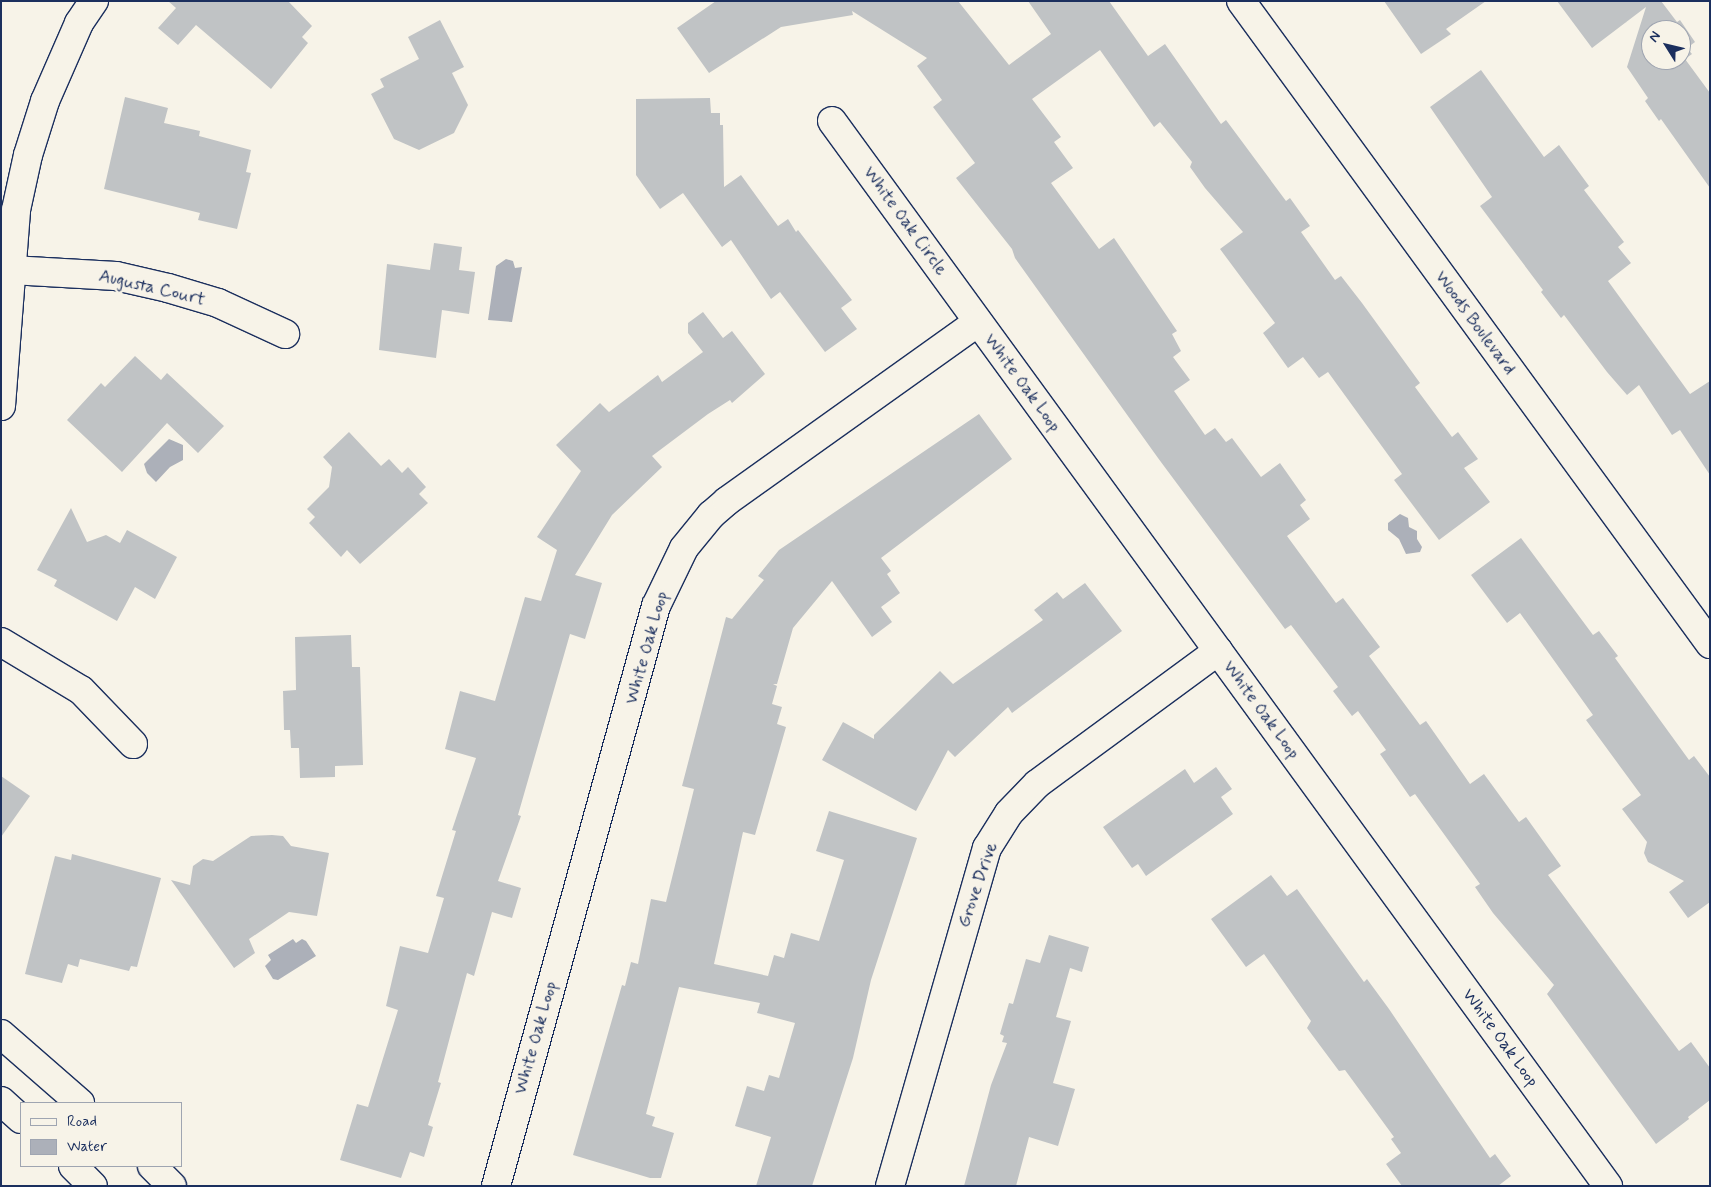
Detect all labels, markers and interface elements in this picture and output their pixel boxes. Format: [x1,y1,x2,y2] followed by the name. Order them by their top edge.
[1641,20,1691,70] north arrow
[1645,28,1665,46] text: N
[858,162,952,280] street label: White Oak Circle
[98,266,206,310] street label: Augusta Court
[1430,267,1520,379] street label: Woods Boulevard
[978,328,1066,438] street label: White Oak Loop
[620,587,674,709] street label: White Oak Loop
[1217,655,1305,765] street label: White Oak Loop
[954,840,1002,930] street label: Grove Drive
[509,977,563,1099] street label: White Oak Loop
[1456,983,1544,1093] street label: White Oak Loop
[20,1102,182,1167] legend
[67,1112,97,1132] text: Road
[67,1137,107,1157] text: Water

